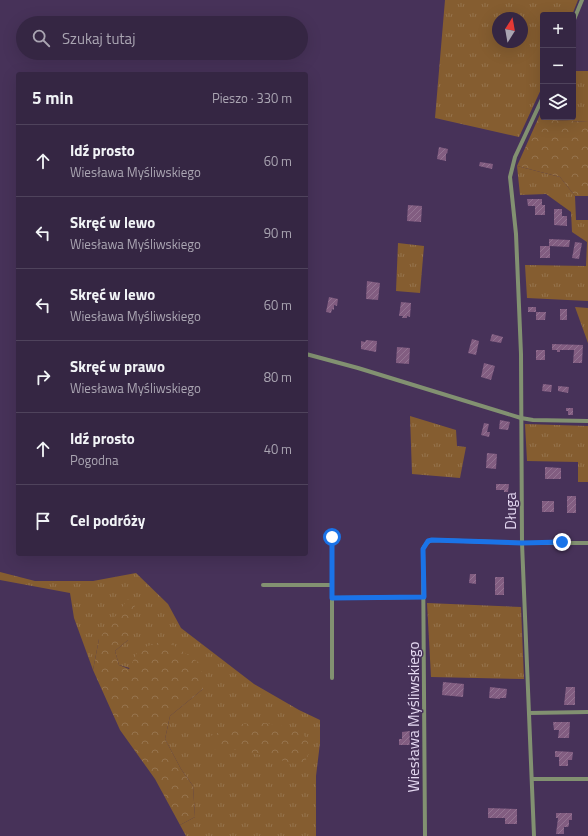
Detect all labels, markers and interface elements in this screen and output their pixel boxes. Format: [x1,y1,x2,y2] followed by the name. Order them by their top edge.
[492,12,528,48] north arrow
[540,12,576,120] map controls
[540,12,576,48] button: +
[16,16,308,60] search box
[30,27,52,49] icon: search
[62,27,135,50] text: Szukaj tutaj
[540,48,576,84] button: −
[540,84,576,120] button: layers
[32,85,73,111] text: 5 min
[212,88,292,108] text: Pieszo · 330 m
[70,139,135,162] text: Idź prosto
[32,150,54,172] icon: ahead
[264,151,292,171] text: 60 m
[70,162,201,182] text: Wiesława Myśliwskiego
[70,211,155,234] text: Skręć w lewo
[32,222,54,244] icon: left
[264,223,292,243] text: 90 m
[70,234,201,254] text: Wiesława Myśliwskiego
[70,283,155,306] text: Skręć w lewo
[32,294,54,316] icon: left
[264,295,292,315] text: 60 m
[70,306,201,326] text: Wiesława Myśliwskiego
[70,355,165,378] text: Skręć w prawo
[32,366,54,388] icon: right
[264,367,292,387] text: 80 m
[70,378,201,398] text: Wiesława Myśliwskiego
[70,427,135,450] text: Idź prosto
[32,438,54,460] icon: ahead
[264,439,292,459] text: 40 m
[70,450,118,470] text: Pogodna
[499,492,522,530] street label: Długa
[70,509,145,532] text: Cel podróży
[32,510,54,532] icon: arrive
[323,528,341,546] route start
[553,533,571,551] route end
[402,641,425,792] street label: Wiesława Myśliwskiego

